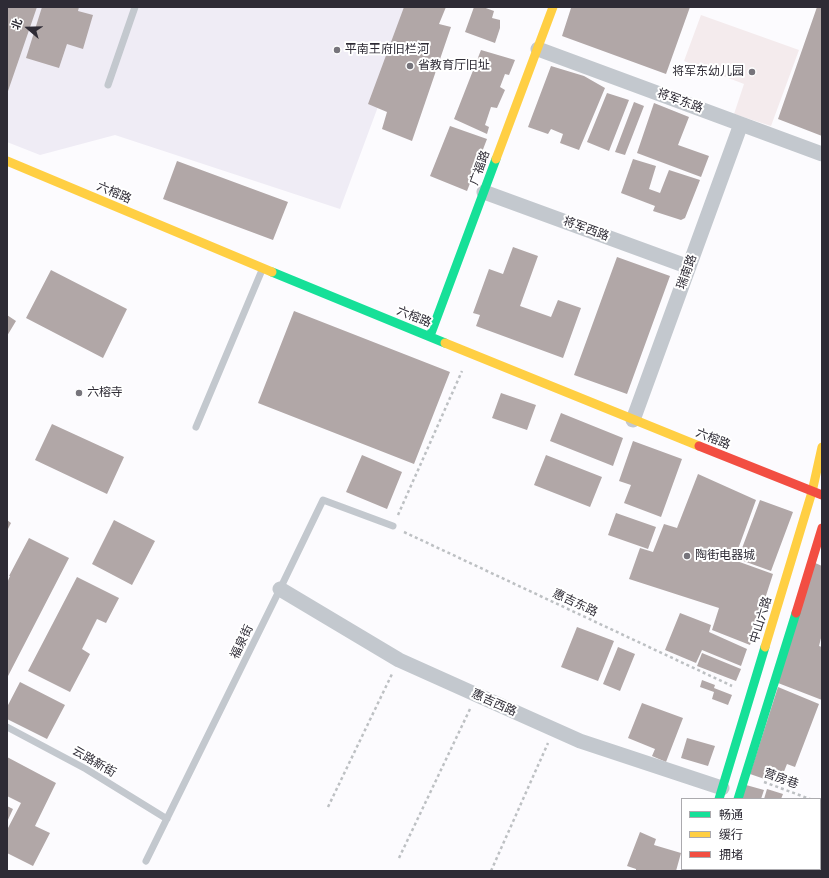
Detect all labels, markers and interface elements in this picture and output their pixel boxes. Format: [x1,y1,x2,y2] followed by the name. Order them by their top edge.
[8,8,48,48] north arrow
[7,16,25,31] text: 北
[345,43,429,57] place label: 平南王府旧栏河
[332,45,342,55] marker: 平南王府旧栏河
[418,59,490,73] place label: 省教育厅旧址
[405,61,415,71] marker: 省教育厅旧址
[672,65,744,79] place label: 将军东幼儿园
[747,67,757,77] marker: 将军东幼儿园
[655,86,705,116] street label: 将军东路
[467,149,493,187] street label: 广福路
[95,179,133,207] street label: 六榕路
[561,214,611,244] street label: 将军西路
[674,253,700,291] street label: 瑞南路
[395,304,433,330] street label: 六榕路
[87,386,123,400] place label: 六榕寺
[74,388,84,398] marker: 六榕寺
[694,426,732,452] street label: 六榕路
[695,549,755,563] place label: 陶街电器城
[682,551,692,561] marker: 陶街电器城
[550,586,600,620] street label: 惠吉东路
[747,595,775,645] street label: 中山六路
[228,623,256,661] street label: 福泉街
[469,687,519,719] street label: 惠吉西路
[70,744,118,780] street label: 云路新街
[762,766,800,792] street label: 营房巷
[681,798,821,870] legend
[719,806,743,823] text: 畅通
[719,826,743,843] text: 缓行
[719,846,743,863] text: 拥堵

